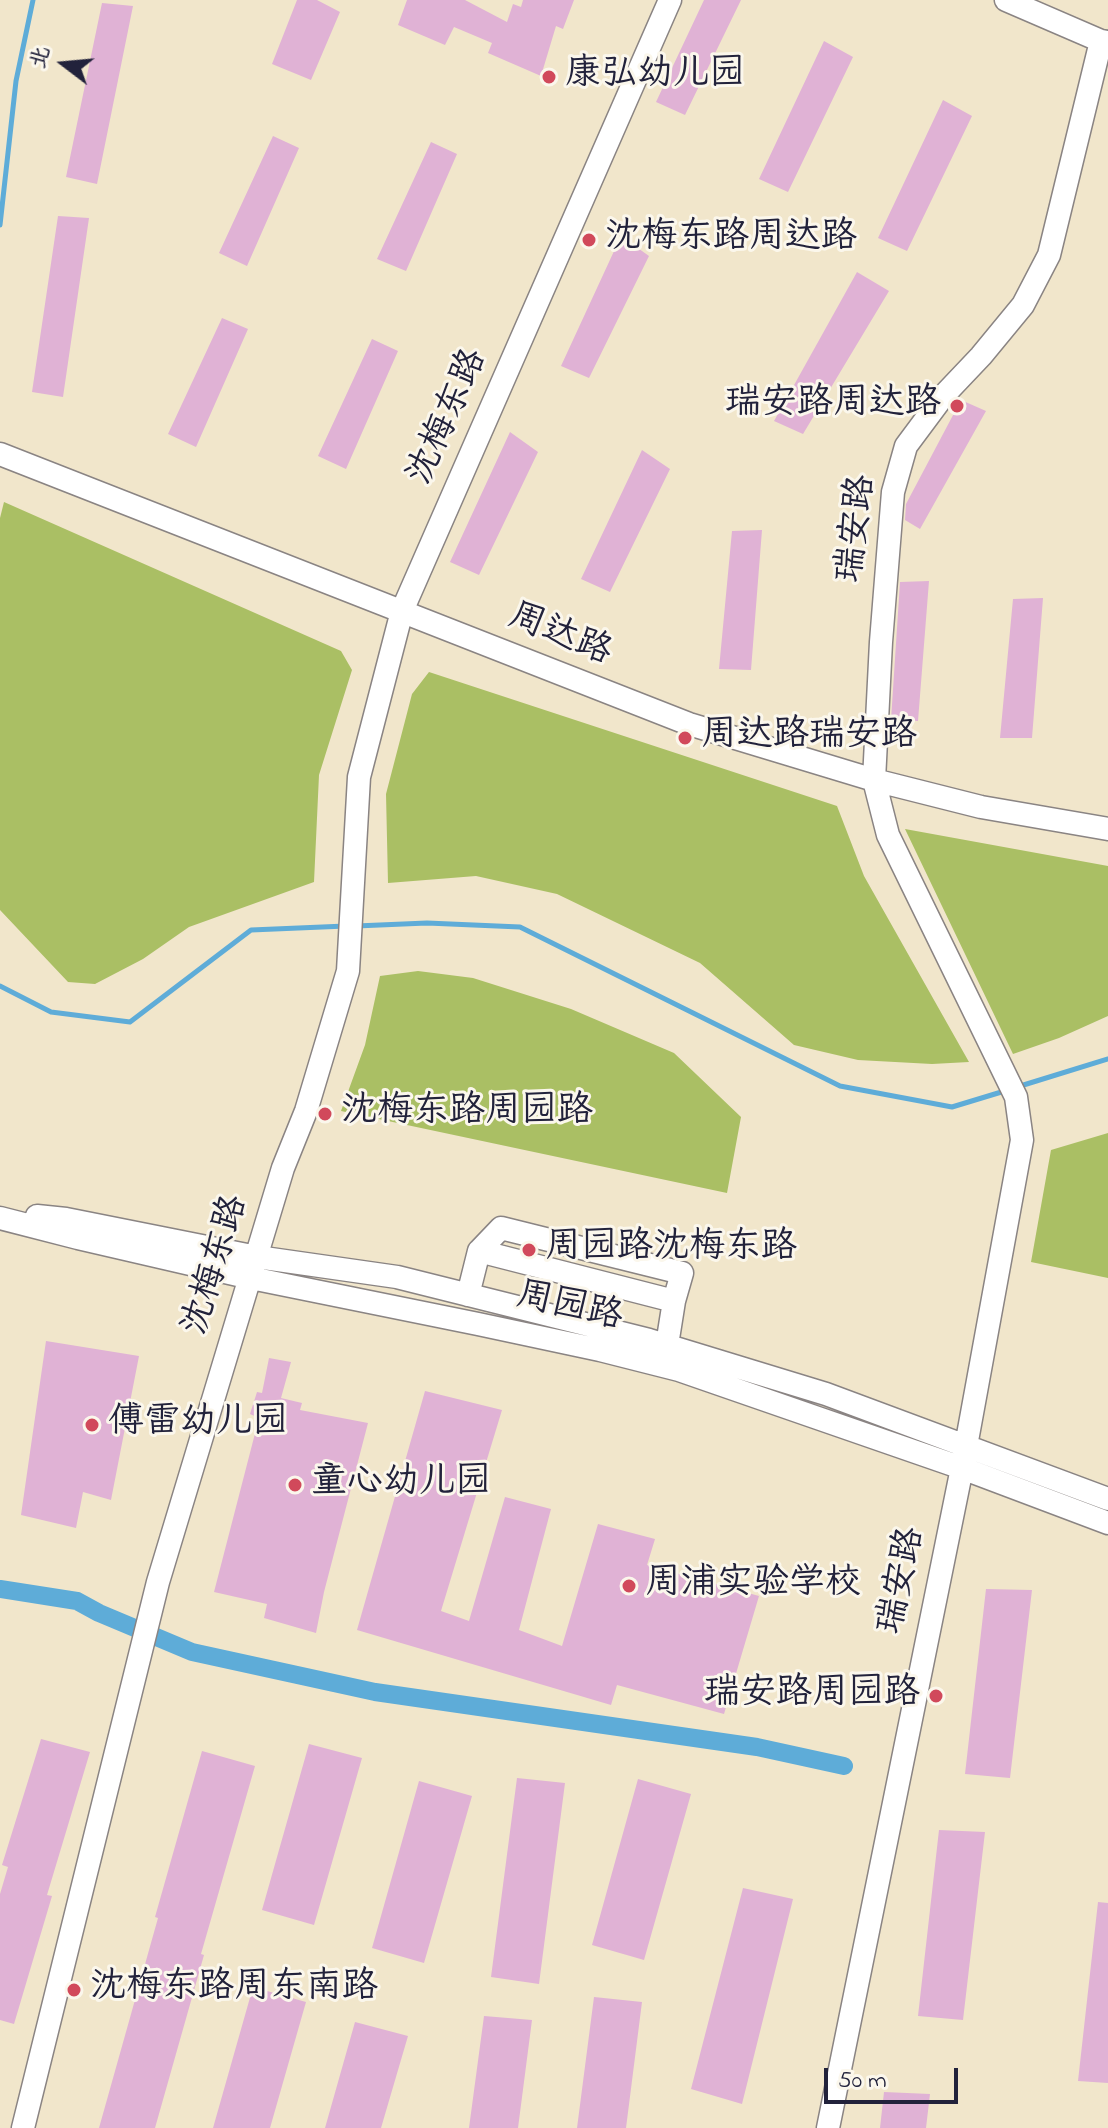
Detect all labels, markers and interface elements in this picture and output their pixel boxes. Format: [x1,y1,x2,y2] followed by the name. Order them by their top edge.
[24,24,104,104] north arrow
[23,42,59,72] text: 北
[565,55,745,99] place label: 康弘幼儿园
[540,68,558,86] marker: 康弘幼儿园
[605,218,857,262] place label: 沈梅东路周达路
[580,231,598,249] marker: 沈梅东路周达路
[401,343,499,493] street label: 沈梅东路
[725,384,941,428] place label: 瑞安路周达路
[948,397,966,415] marker: 瑞安路周达路
[831,473,887,585] street label: 瑞安路
[501,597,617,677] street label: 周达路
[701,716,917,760] place label: 周达路瑞安路
[676,729,694,747] marker: 周达路瑞安路
[341,1092,593,1136] place label: 沈梅东路周园路
[316,1105,334,1123] marker: 沈梅东路周园路
[176,1191,260,1341] street label: 沈梅东路
[545,1228,797,1272] place label: 周园路沈梅东路
[520,1241,538,1259] marker: 周园路沈梅东路
[512,1276,626,1342] street label: 周园路
[108,1403,288,1447] place label: 傅雷幼儿园
[83,1416,101,1434] marker: 傅雷幼儿园
[311,1463,491,1507] place label: 童心幼儿园
[286,1476,304,1494] marker: 童心幼儿园
[872,1524,936,1638] street label: 瑞安路
[645,1564,861,1608] place label: 周浦实验学校
[620,1577,638,1595] marker: 周浦实验学校
[704,1674,920,1718] place label: 瑞安路周园路
[927,1687,945,1705] marker: 瑞安路周园路
[90,1968,378,2012] place label: 沈梅东路周东南路
[65,1981,83,1999] marker: 沈梅东路周东南路
[828,2052,962,2102] scale bar
[838,2064,887,2099] text: 50 m

